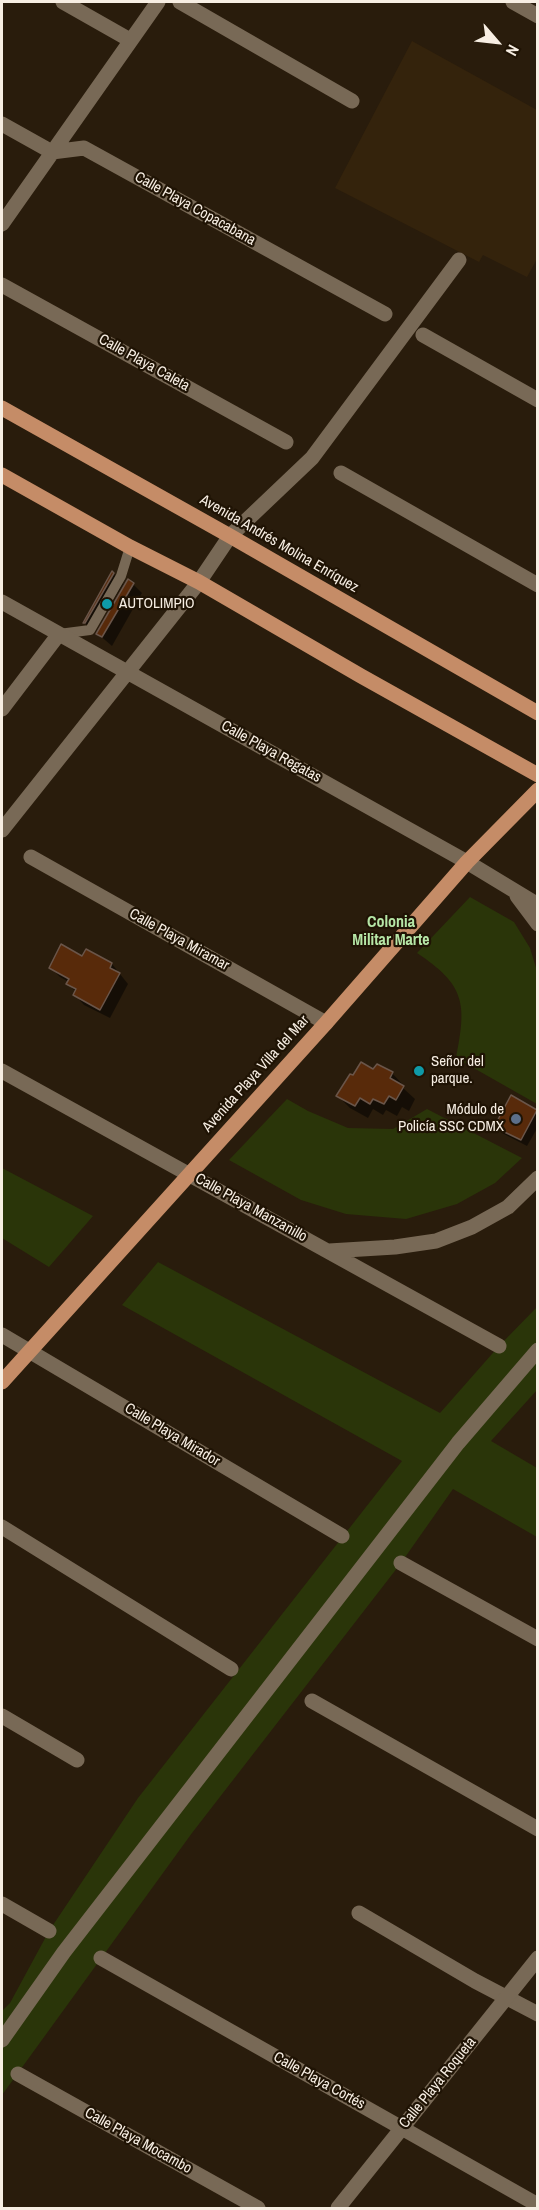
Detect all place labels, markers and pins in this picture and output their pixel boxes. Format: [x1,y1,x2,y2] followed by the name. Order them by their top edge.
[119,595,195,613] place label: AUTOLIMPIO
[100,597,114,611] marker: AUTOLIMPIO
[431,1053,484,1088] place label: Señor del parque.
[412,1064,426,1078] marker: Señor del parque.
[398,1101,504,1136] place label: Módulo de Policía SSC CDMX
[509,1112,523,1126] marker: Módulo de Policía SSC CDMX

